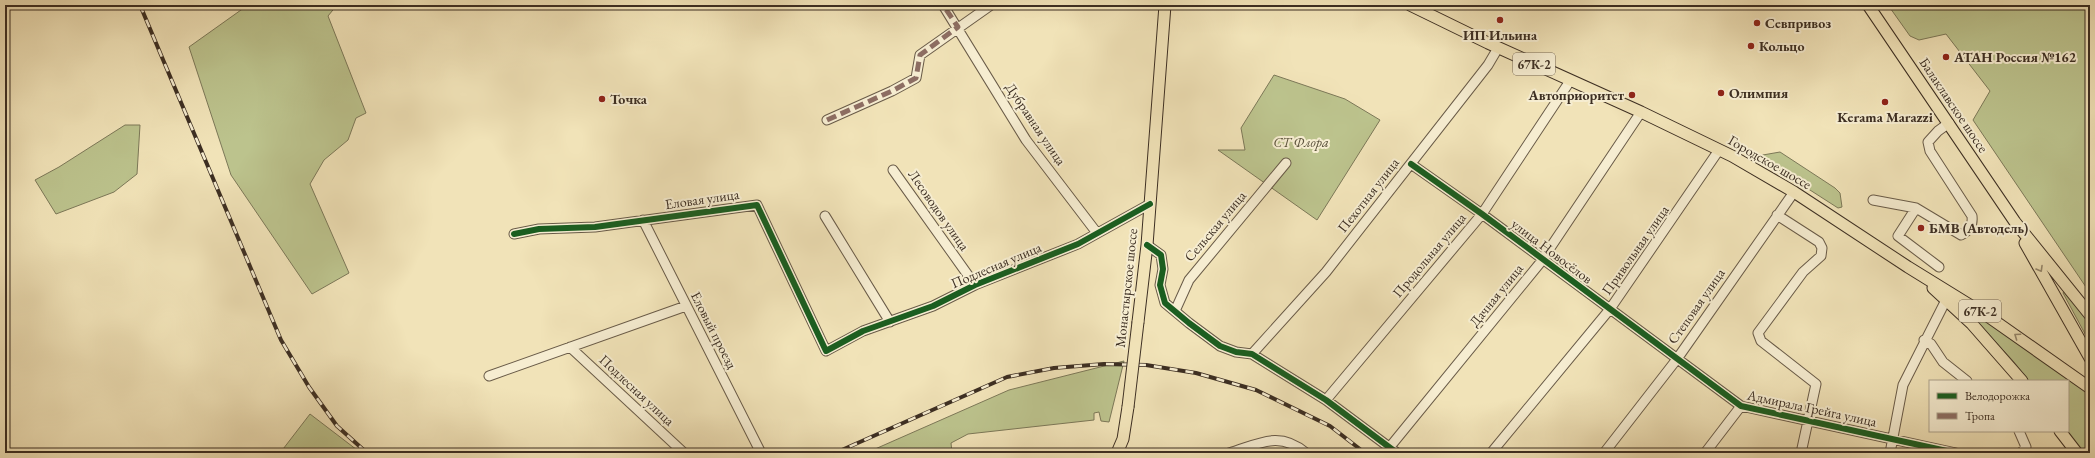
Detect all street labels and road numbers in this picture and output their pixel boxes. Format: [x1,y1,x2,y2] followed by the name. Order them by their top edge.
[1513,53,1555,75] road number: 67К-2
[1915,54,1993,157] street label: Балаклавское шоссе
[1002,79,1070,169] street label: Дубравная улица
[1725,131,1815,193] street label: Городское шоссе
[1333,154,1403,236] street label: Пехотная улица
[904,166,974,254] street label: Лесоводов улица
[664,185,741,213] street label: Еловая улица
[1180,187,1250,265] street label: Сельская улица
[1597,201,1673,298] street label: Привольная улица
[1388,209,1470,301] street label: Продольная улица
[1508,215,1596,287] street label: улица Новосёлов
[1111,227,1141,348] street label: Монастырское шоссе
[948,238,1044,292] street label: Подлесная улица
[1465,259,1527,330] street label: Дачная улица
[1663,264,1729,347] street label: Степовая улица
[687,288,741,372] street label: Еловый проезд
[1959,300,2001,322] road number: 67К-2
[595,350,679,430] street label: Подлесная улица
[1745,385,1879,431] street label: Адмирала Грейга улица

